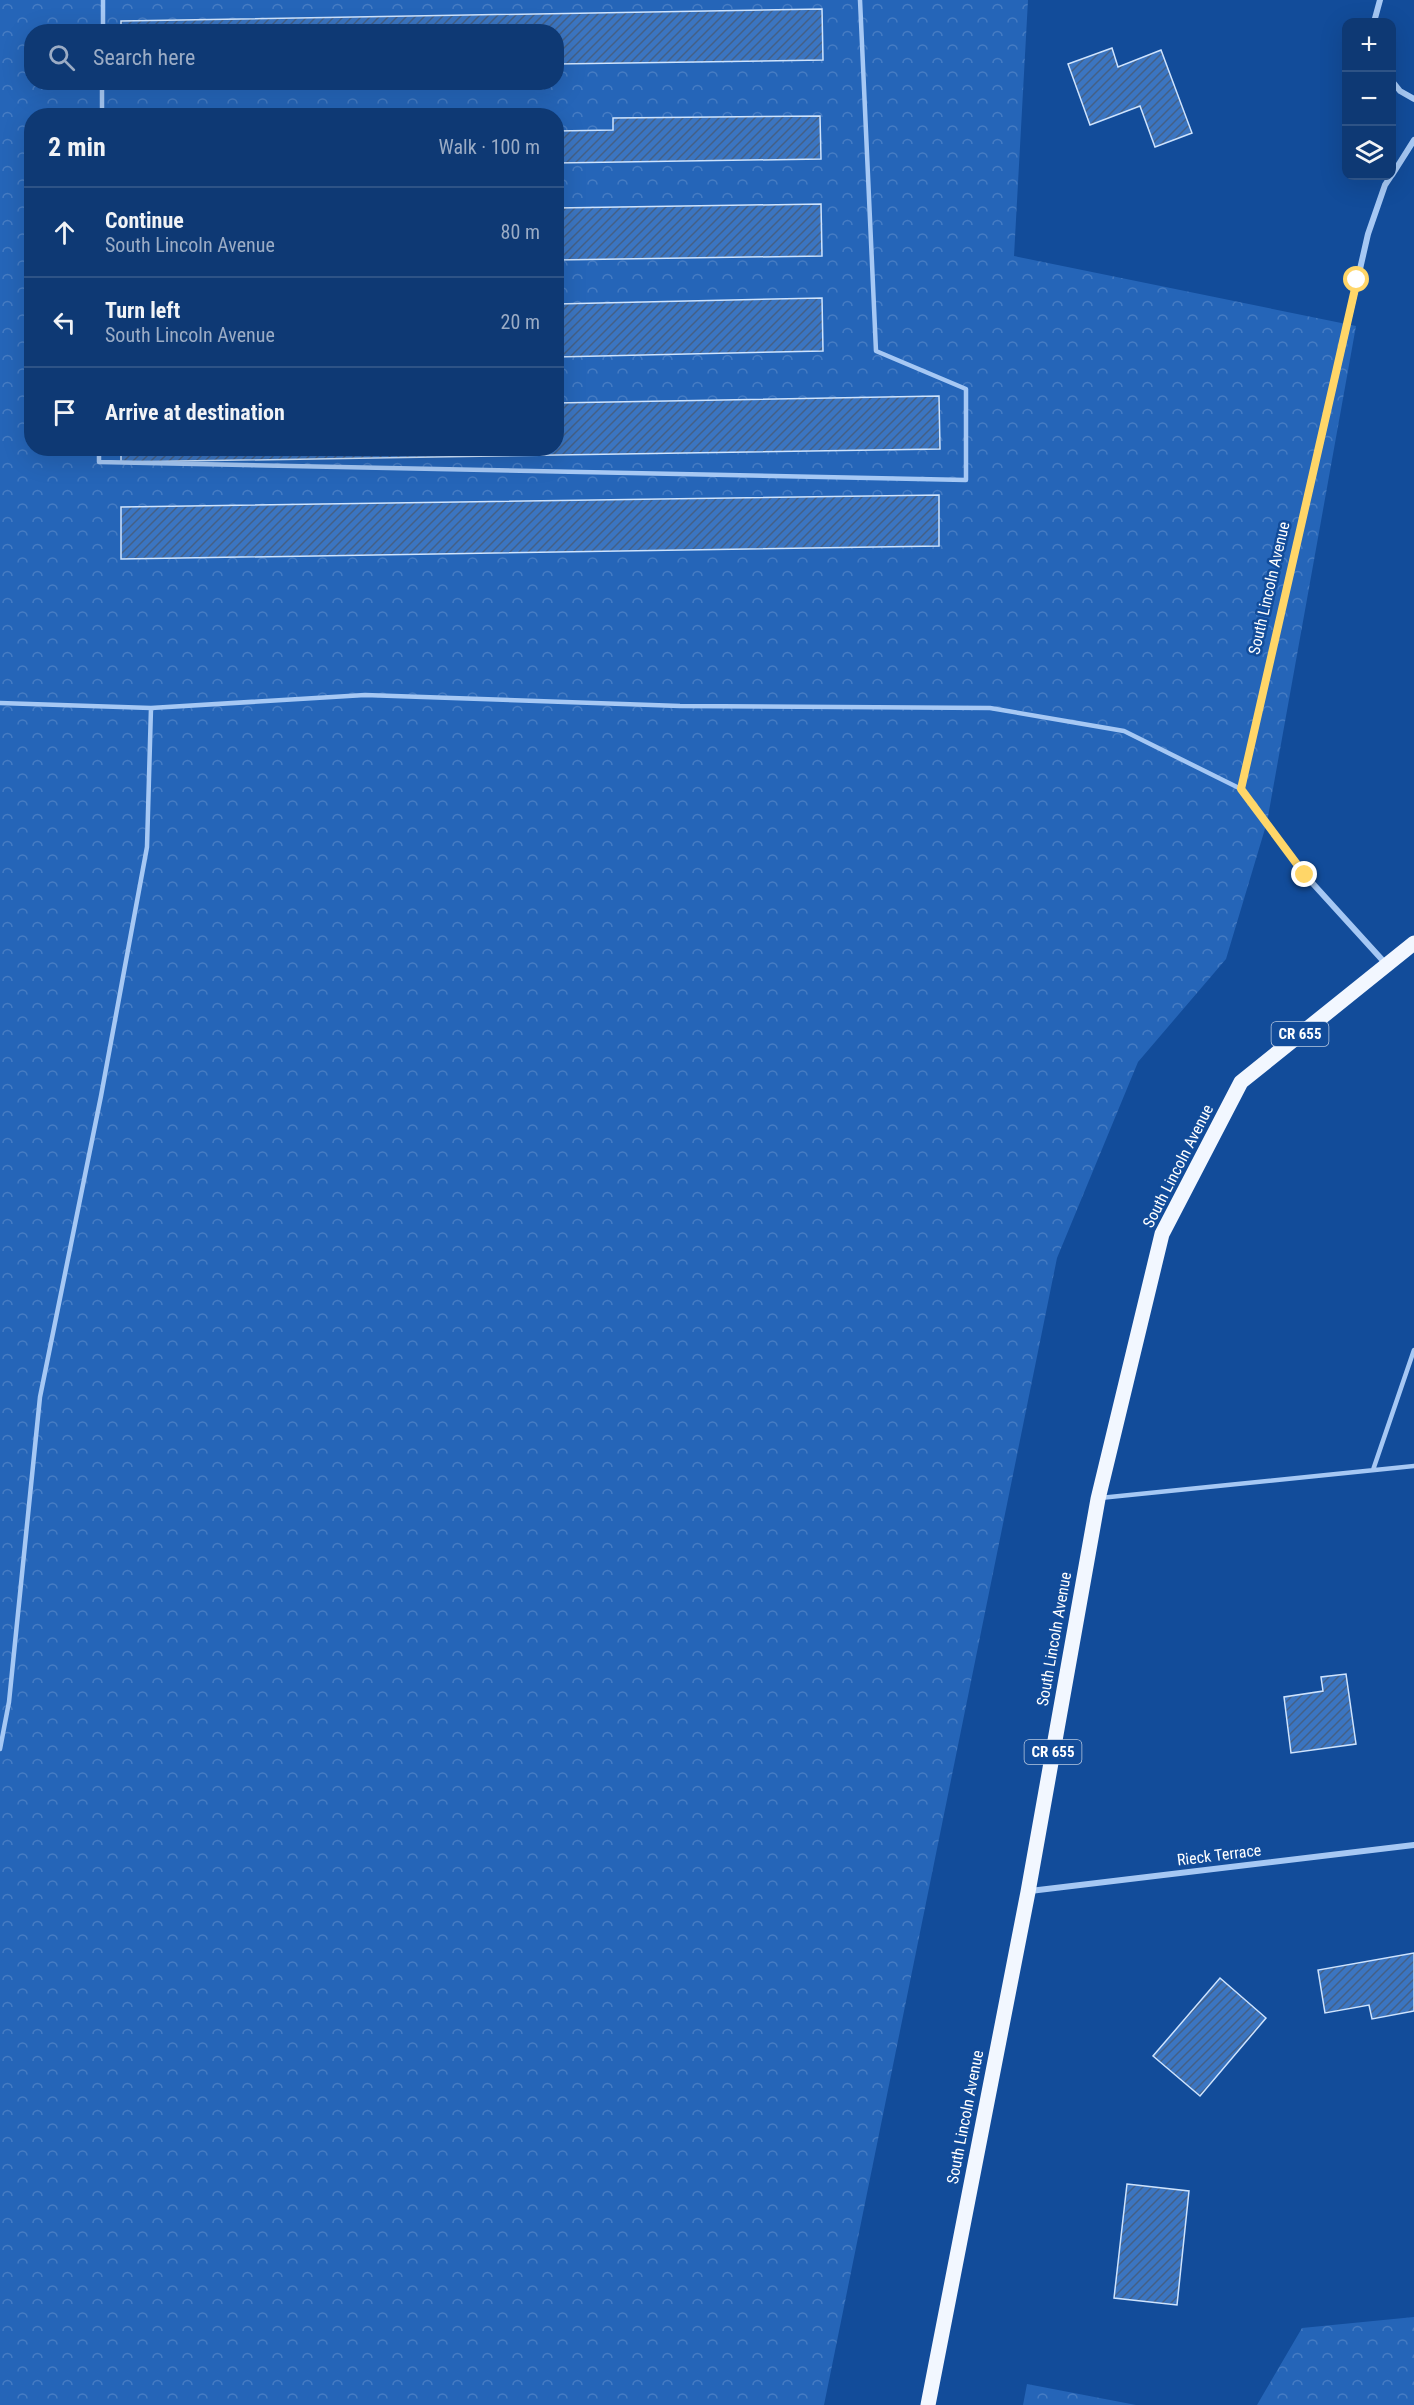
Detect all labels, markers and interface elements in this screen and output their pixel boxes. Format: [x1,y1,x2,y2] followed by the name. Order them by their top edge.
[1342,18,1396,180] map controls
[1342,18,1396,72] button: +
[24,24,564,90] search box
[45,41,78,74] icon: search
[93,45,195,70] text: Search here
[1342,72,1396,126] button: −
[1342,126,1396,180] button: layers
[48,132,106,162] text: 2 min
[439,135,540,159] text: Walk · 100 m
[105,208,184,233] text: Continue
[48,216,81,249] icon: ahead
[501,220,540,244] text: 80 m
[105,233,275,257] text: South Lincoln Avenue
[1343,266,1369,292] route start
[105,298,180,323] text: Turn left
[48,306,81,339] icon: left
[501,310,540,334] text: 20 m
[105,323,275,347] text: South Lincoln Avenue
[48,396,81,429] icon: arrive
[105,400,285,425] text: Arrive at destination
[1244,520,1294,656] street label: South Lincoln Avenue
[1291,861,1317,887] route end
[1272,1022,1328,1046] road number: CR 655
[1139,1101,1217,1231] street label: South Lincoln Avenue
[1033,1570,1075,1708] street label: South Lincoln Avenue
[1024,1740,1082,1764] road number: CR 655
[1176,1840,1262,1870] street label: Rieck Terrace
[943,2049,987,2185] street label: South Lincoln Avenue

